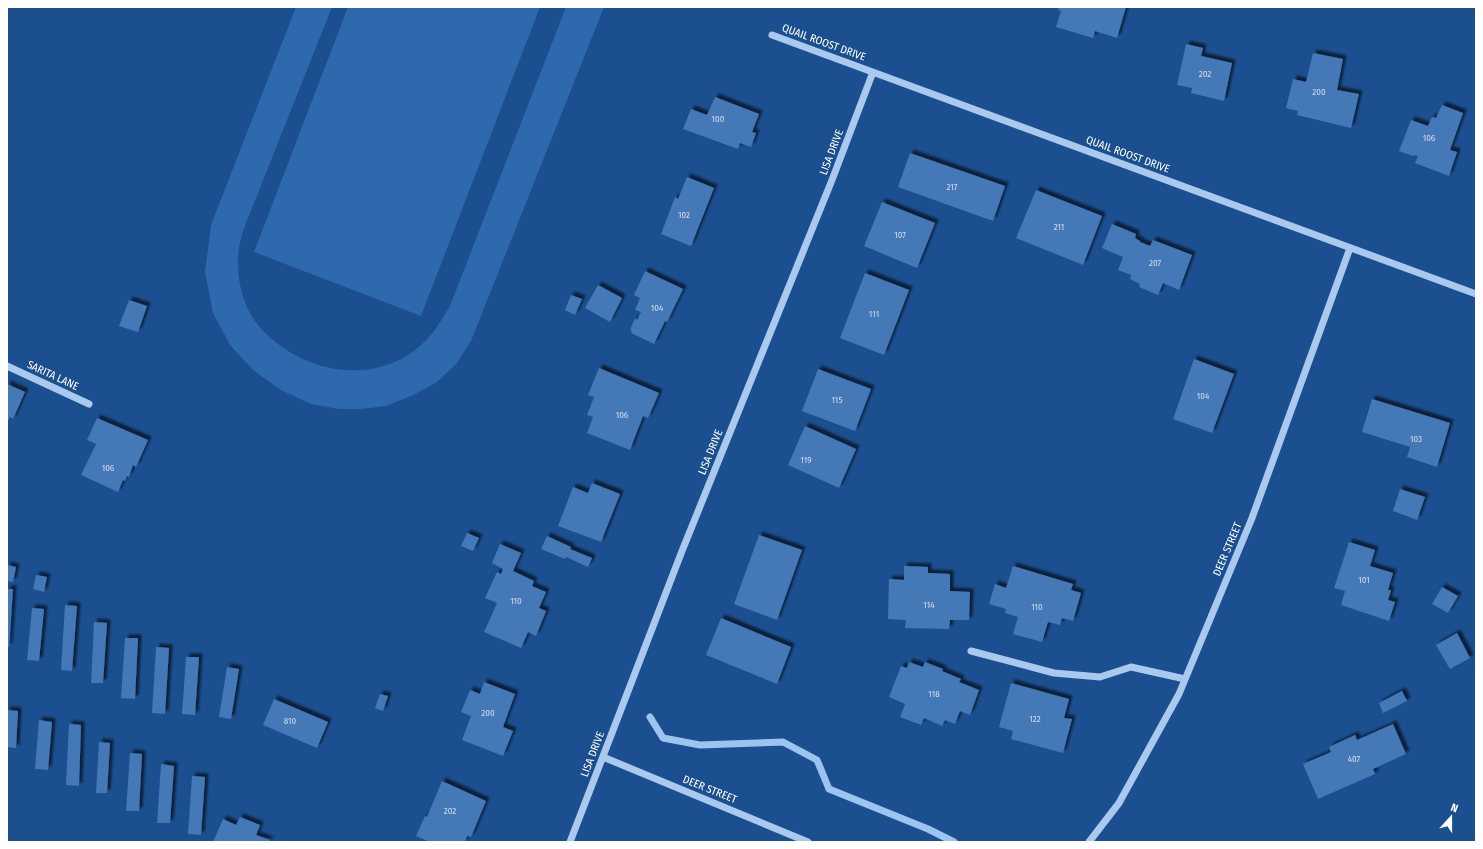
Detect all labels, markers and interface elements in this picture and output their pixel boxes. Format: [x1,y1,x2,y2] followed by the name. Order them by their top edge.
[780,21,867,64] street label: QUAIL ROOST DRIVE
[1199,69,1211,79] house number: 202
[1312,87,1326,97] house number: 200
[712,114,725,124] house number: 100
[817,128,846,177] street label: LISA DRIVE
[1084,133,1171,176] street label: QUAIL ROOST DRIVE
[1423,133,1436,143] house number: 106
[947,182,958,192] house number: 217
[678,210,690,220] house number: 102
[1054,222,1064,232] house number: 211
[894,230,906,240] house number: 107
[1149,258,1161,268] house number: 207
[651,303,664,313] house number: 104
[869,309,879,319] house number: 111
[25,358,81,393] street label: SARITA LANE
[1197,391,1210,401] house number: 104
[831,395,843,405] house number: 115
[616,410,629,420] house number: 106
[696,428,725,477] street label: LISA DRIVE
[1410,434,1422,444] house number: 103
[800,455,812,465] house number: 119
[102,463,115,473] house number: 106
[1210,520,1245,578] street label: DEER STREET
[1358,575,1370,585] house number: 101
[510,596,522,606] house number: 110
[923,600,935,610] house number: 114
[1031,602,1043,612] house number: 110
[928,689,940,699] house number: 118
[481,708,495,718] house number: 200
[1029,714,1041,724] house number: 122
[284,716,297,726] house number: 810
[578,730,607,779] street label: LISA DRIVE
[1348,754,1361,764] house number: 407
[681,773,740,807] street label: DEER STREET
[1431,797,1471,837] north arrow
[1449,801,1460,815] text: N
[444,806,456,816] house number: 202

